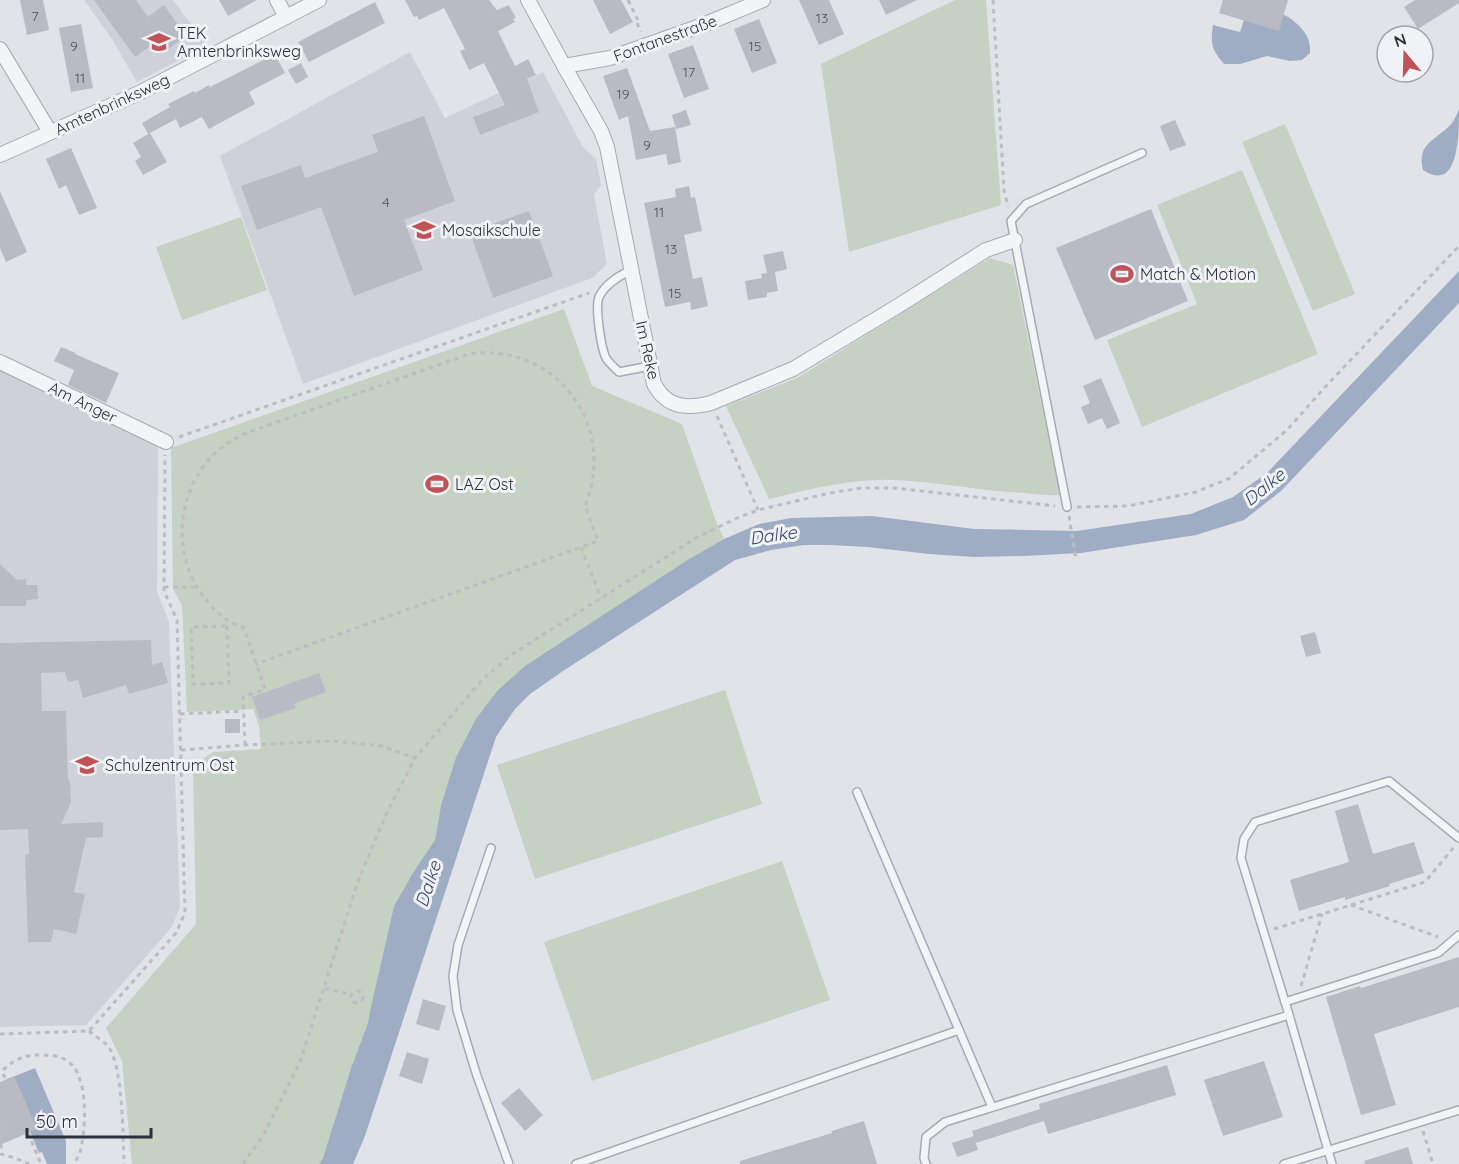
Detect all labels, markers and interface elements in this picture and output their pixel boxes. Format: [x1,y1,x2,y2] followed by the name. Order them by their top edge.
[31,7,39,25] house number: 7
[816,9,828,27] house number: 13
[611,10,719,66] street label: Fontanestraße
[177,23,301,61] place label: TEK Amtenbrinksweg
[1375,24,1435,84] north arrow
[1391,28,1409,51] text: N
[146,29,172,55] school or university icon: TEK Amtenbrinksweg
[70,37,78,55] house number: 9
[749,37,761,55] house number: 15
[683,63,695,81] house number: 17
[52,69,172,139] street label: Amtenbrinksweg
[75,69,85,87] house number: 11
[617,85,630,103] house number: 19
[643,136,651,154] house number: 9
[382,193,390,211] house number: 4
[654,203,664,221] house number: 11
[411,217,437,243] school or university icon: Mosaikschule
[442,220,541,240] place label: Mosaikschule
[665,240,677,258] house number: 13
[1109,261,1135,287] sports icon: Match & Motion
[1140,264,1256,284] place label: Match & Motion
[669,284,681,302] house number: 15
[632,319,664,381] street label: Im Reke
[45,377,121,427] street label: Am Anger
[1238,463,1290,511] water label: Dalke
[424,471,450,497] sports icon: LAZ Ost
[455,474,514,494] place label: LAZ Ost
[748,520,799,550] water label: Dalke
[74,752,100,778] school or university icon: Schulzentrum Ost
[105,755,235,775] place label: Schulzentrum Ost
[410,857,447,910] water label: Dalke
[27,1101,152,1139] scale bar
[36,1110,78,1133] text: 50 m

